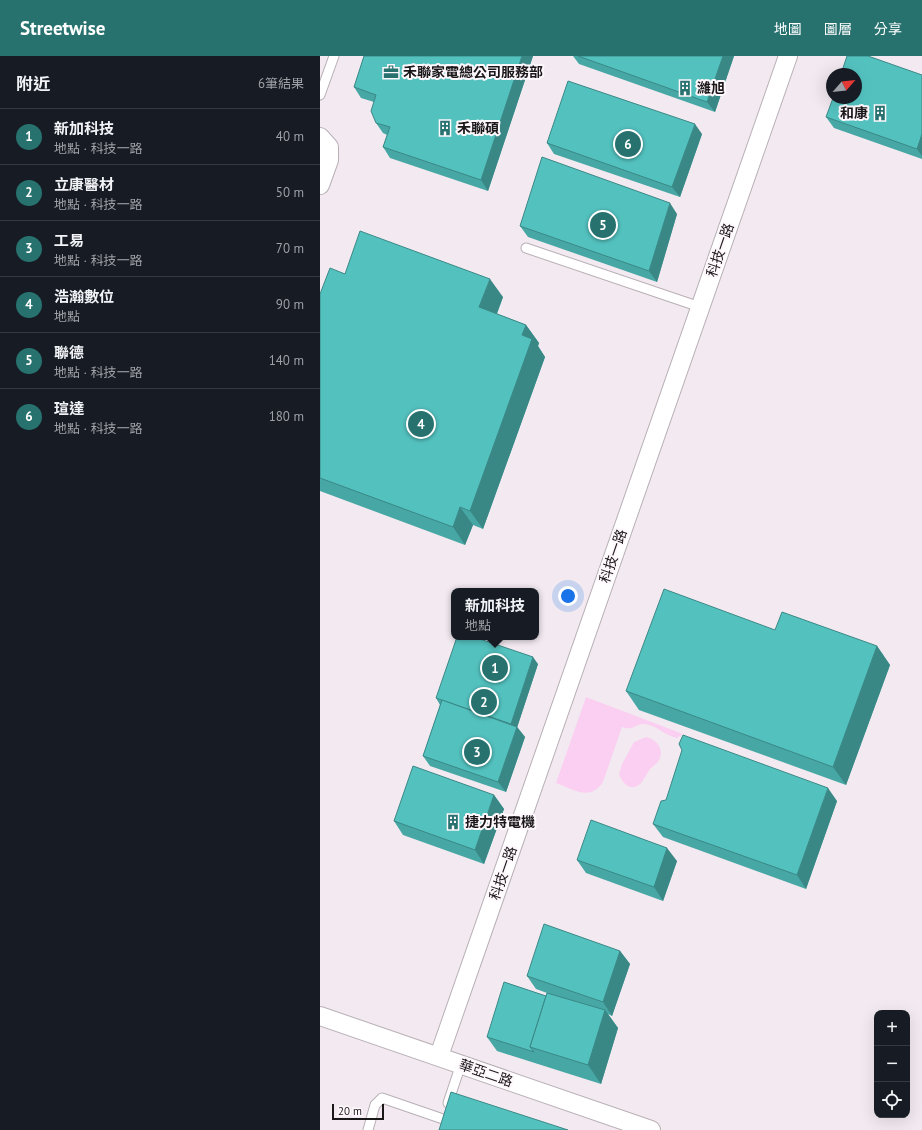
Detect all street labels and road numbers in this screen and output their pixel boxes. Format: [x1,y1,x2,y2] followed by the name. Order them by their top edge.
[702,221,738,279] street label: 科技一路
[595,527,631,585] street label: 科技一路
[485,844,521,902] street label: 科技一路
[457,1055,515,1091] street label: 華亞二路

